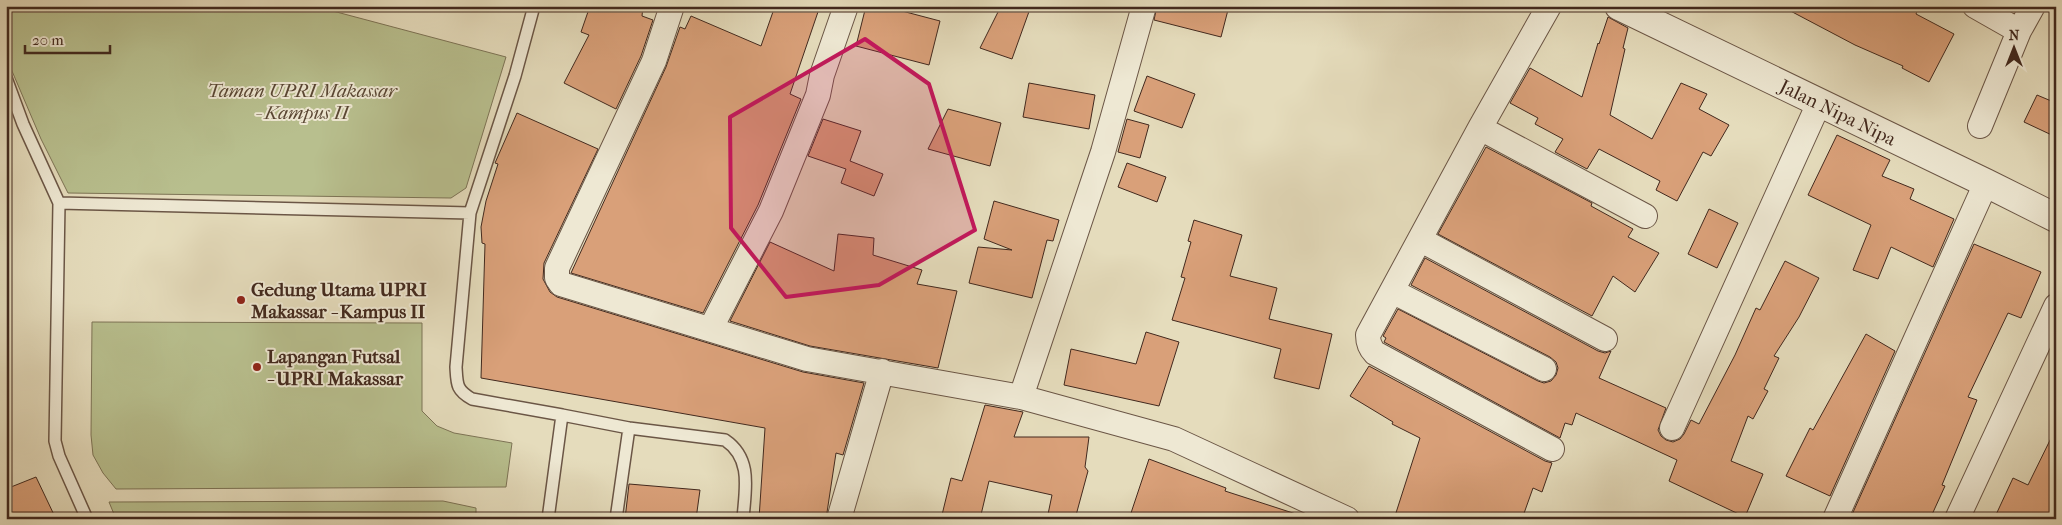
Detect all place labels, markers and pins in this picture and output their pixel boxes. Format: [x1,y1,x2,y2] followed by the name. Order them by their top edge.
[250,279,427,323] place label: Gedung Utama UPRI Makassar - Kampus II
[235,294,247,306] marker: Gedung Utama UPRI Makassar - Kampus II
[267,346,404,390] place label: Lapangan Futsal - UPRI Makassar
[251,361,263,373] marker: Lapangan Futsal - UPRI Makassar

